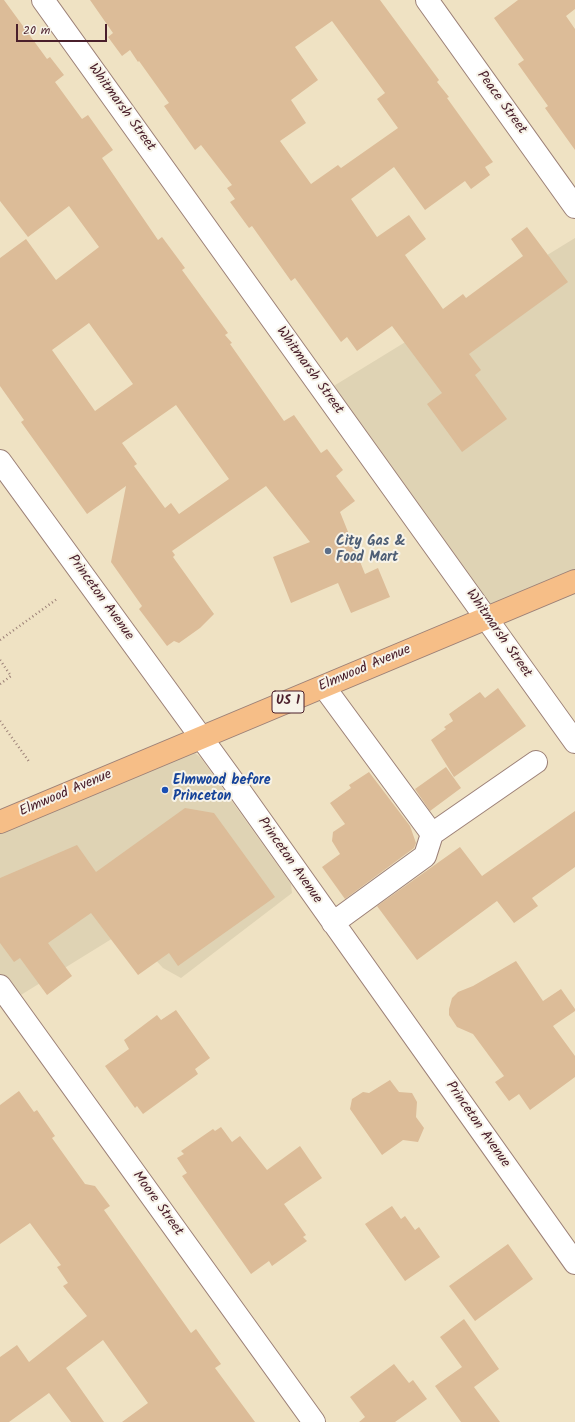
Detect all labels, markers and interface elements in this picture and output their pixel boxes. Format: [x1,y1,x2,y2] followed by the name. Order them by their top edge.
[18,16,109,42] scale bar
[23,21,50,40] text: 20 m
[84,61,158,155] street label: Whitmarsh Street
[472,68,530,138] street label: Peace Street
[272,324,346,418] street label: Whitmarsh Street
[336,535,406,568] place label: City Gas & Food Mart
[323,546,333,556] marker: City Gas & Food Mart
[63,552,137,644] street label: Princeton Avenue
[461,587,535,681] street label: Whitmarsh Street
[316,642,414,696] street label: Elmwood Avenue
[272,691,304,713] road number: US 1
[17,767,115,821] street label: Elmwood Avenue
[173,774,271,806] place label: Elmwood before Princeton
[160,785,170,795] marker: Elmwood before Princeton
[253,815,325,907] street label: Princeton Avenue
[441,1079,513,1171] street label: Princeton Avenue
[128,1168,186,1240] street label: Moore Street

